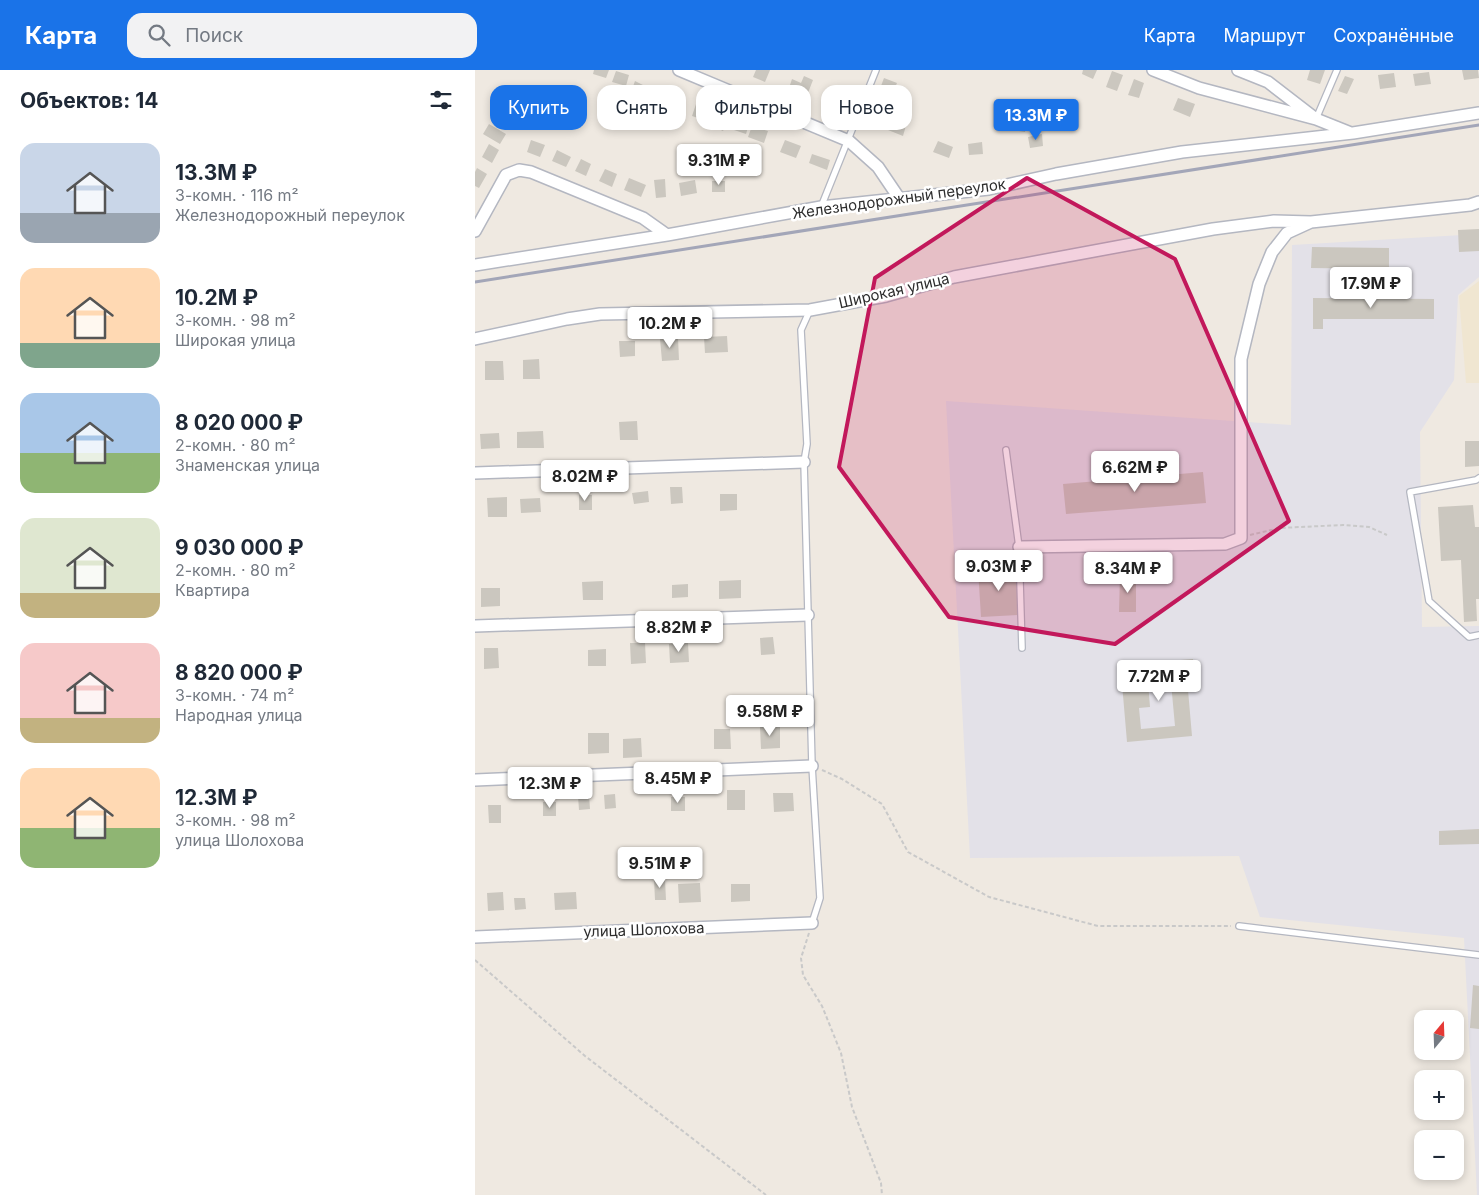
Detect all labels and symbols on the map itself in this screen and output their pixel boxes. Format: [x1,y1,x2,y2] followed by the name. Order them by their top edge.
[990,98,1082,141] pin: 13.3M ₽
[673,144,765,186] pin: 9.31M ₽
[791,174,1007,223] street label: Железнодорожный переулок
[1325,266,1417,309] pin: 17.9M ₽
[837,269,951,312] street label: Широкая улица
[624,306,716,349] pin: 10.2M ₽
[1089,450,1181,493] pin: 6.62M ₽
[539,460,631,502] pin: 8.02M ₽
[953,550,1045,592] pin: 9.03M ₽
[1082,552,1174,594] pin: 8.34M ₽
[633,610,725,653] pin: 8.82M ₽
[1113,660,1205,702] pin: 7.72M ₽
[724,694,816,737] pin: 9.58M ₽
[632,762,724,804] pin: 8.45M ₽
[504,766,596,809] pin: 12.3M ₽
[614,846,706,889] pin: 9.51M ₽
[583,918,705,941] street label: улица Шолохова
[1414,1010,1464,1060] north arrow

